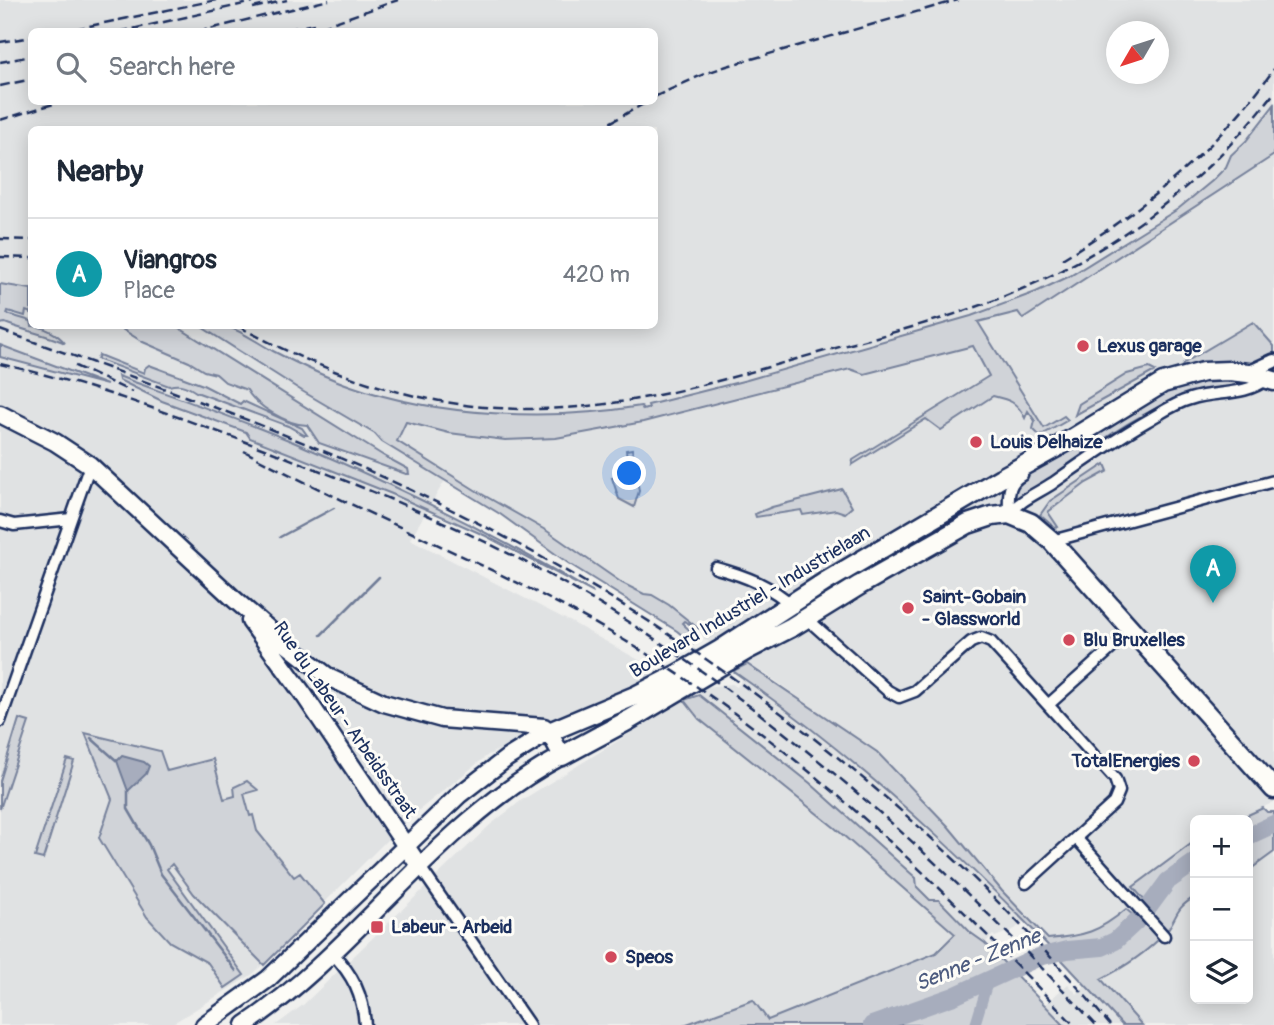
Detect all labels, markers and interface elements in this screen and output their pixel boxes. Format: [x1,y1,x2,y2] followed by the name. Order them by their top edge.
[1106,21,1169,84] north arrow
[28,28,658,105] search box
[52,48,90,86] icon: search
[108,51,235,83] text: Search here
[56,153,143,190] text: Nearby
[123,244,217,276] text: Viangros
[72,260,86,289] text: A
[563,260,630,289] text: 420 m
[123,276,175,305] text: Place
[1097,334,1202,358] place label: Lexus garage
[1075,338,1091,354] marker: Lexus garage
[990,430,1103,454] place label: Louis Delhaize
[968,434,984,450] marker: Louis Delhaize
[612,456,646,490] your location
[625,521,875,683] street label: Boulevard Industriel - Industrielaan
[1190,545,1236,603] pin: A
[922,585,1027,631] place label: Saint-Gobain - Glassworld
[900,600,916,616] marker: Saint-Gobain - Glassworld
[268,617,422,823] street label: Rue du Labeur - Arbeidsstraat
[1083,628,1185,652] place label: Blu Bruxelles
[1061,632,1077,648] marker: Blu Bruxelles
[1071,749,1180,773] place label: TotalEnergies
[1186,753,1202,769] marker: TotalEnergies
[1190,815,1253,1004] map controls
[1190,815,1253,878] button: +
[1190,878,1253,941] button: −
[391,915,512,939] place label: Labeur - Arbeid
[369,919,385,935] marker: Labeur - Arbeid
[911,922,1047,997] water label: Senne - Zenne
[1190,941,1253,1004] button: layers
[625,945,674,969] place label: Speos
[603,949,619,965] marker: Speos

